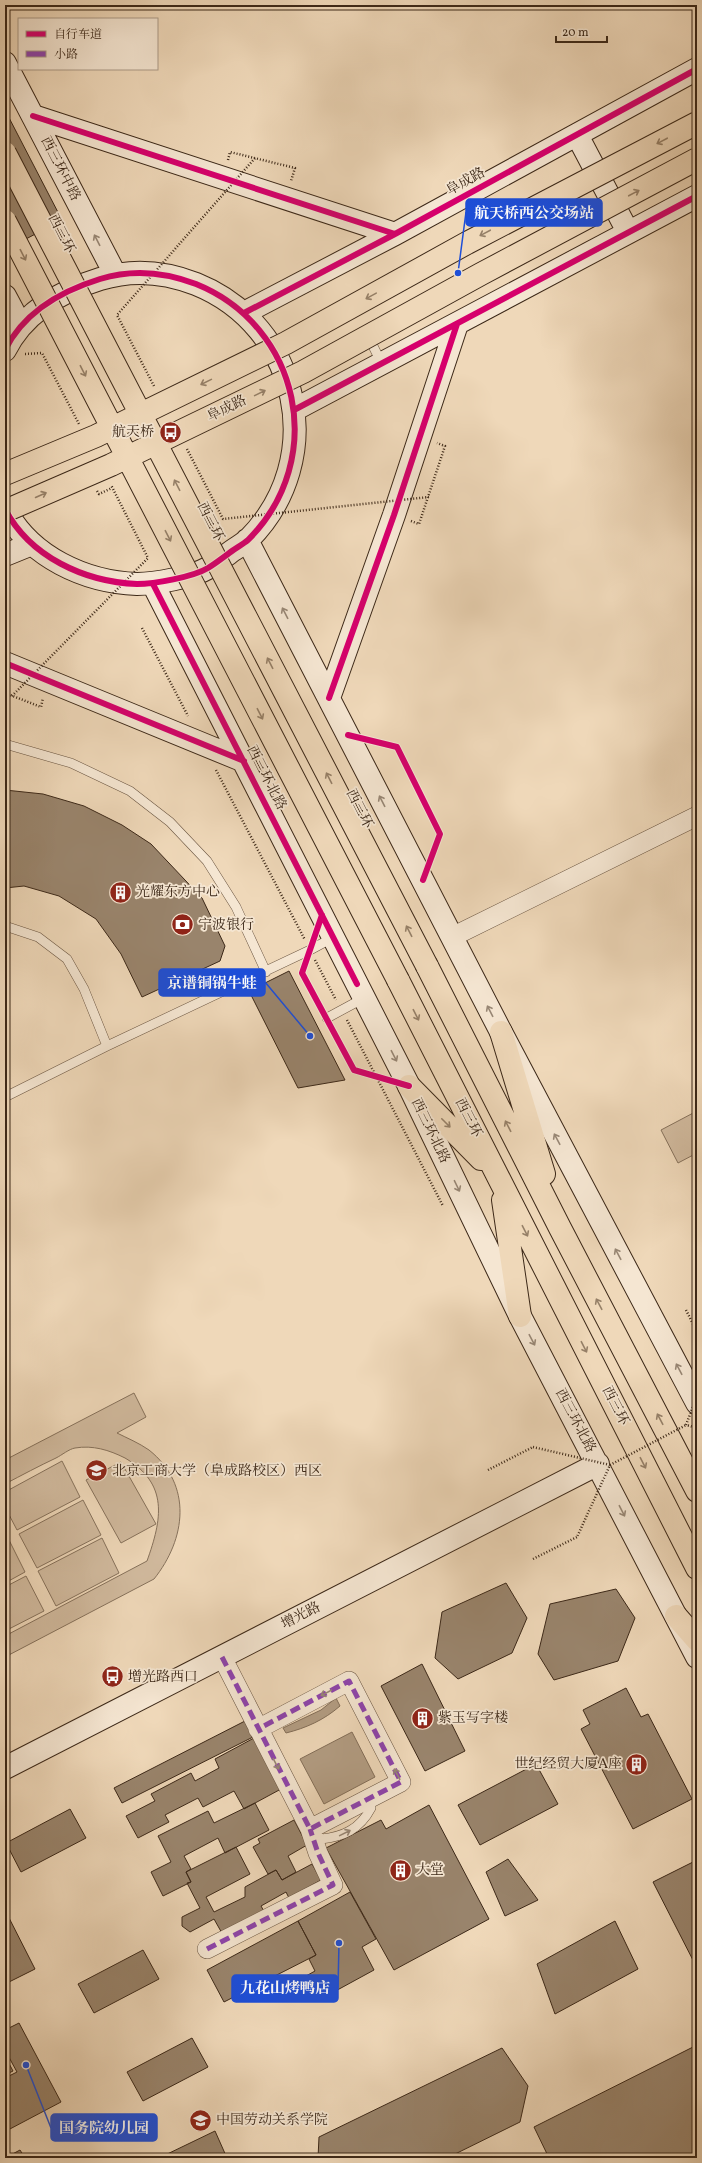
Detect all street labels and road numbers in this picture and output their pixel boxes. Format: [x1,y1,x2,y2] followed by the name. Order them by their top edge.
[36,134,84,204] street label: 西三环中路
[443,164,489,200] street label: 阜成路
[43,211,79,257] street label: 西三环
[204,391,250,427] street label: 阜成路
[192,499,228,545] street label: 西三环
[242,743,290,813] street label: 西三环北路
[341,786,377,832] street label: 西三环
[406,1095,454,1167] street label: 西三环北路
[450,1095,486,1141] street label: 西三环
[597,1383,633,1429] street label: 西三环
[550,1386,600,1456] street label: 西三环北路
[278,1598,324,1634] street label: 增光路

